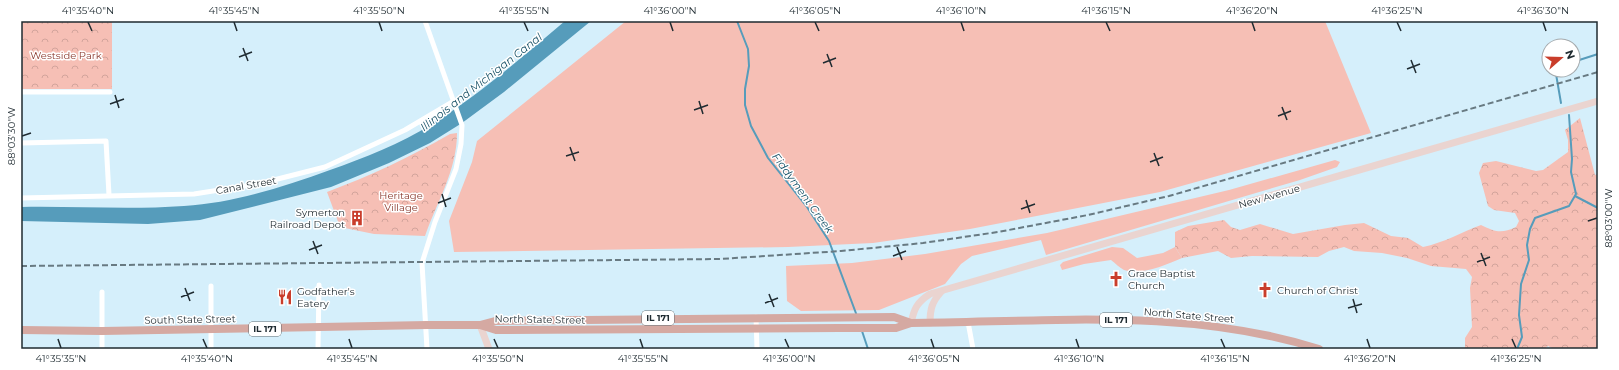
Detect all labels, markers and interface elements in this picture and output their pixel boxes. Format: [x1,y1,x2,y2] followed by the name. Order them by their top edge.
[62,4,114,17] text: 41°35'40"N
[208,4,260,17] text: 41°35'45"N
[353,4,405,17] text: 41°35'50"N
[499,4,549,17] text: 41°35'55"N
[643,4,697,17] text: 41°36'00"N
[789,4,841,17] text: 41°36'05"N
[936,4,986,17] text: 41°36'10"N
[1081,4,1131,17] text: 41°36'15"N
[1226,4,1278,17] text: 41°36'20"N
[1371,4,1423,17] text: 41°36'25"N
[1517,4,1569,17] text: 41°36'30"N
[417,30,545,134] water label: Illinois and Michigan Canal
[1541,38,1581,78] north arrow
[1562,48,1578,61] text: N
[30,49,102,62] park label: Westside Park
[5,107,18,165] text: 88°03'30"W
[769,150,837,236] water label: Fiddyment Creek
[215,174,277,197] street label: Canal Street
[1237,182,1301,211] street label: New Avenue
[1602,188,1615,248] text: 88°03'00"W
[379,189,423,214] park label: Heritage Village
[270,206,345,231] place label: Symerton Railroad Depot
[348,209,366,227] building icon: Symerton Railroad Depot
[1128,267,1195,292] place label: Grace Baptist Church
[1107,270,1125,288] church icon: Grace Baptist Church
[1256,281,1274,299] church icon: Church of Christ
[1277,284,1358,297] place label: Church of Christ
[297,285,355,310] place label: Godfather's Eatery
[276,288,294,306] restaurant icon: Godfather's Eatery
[1143,305,1235,326] street label: North State Street
[642,311,674,325] road number: IL 171
[144,312,236,327] street label: South State Street
[495,312,585,327] street label: North State Street
[1100,313,1132,327] road number: IL 171
[249,322,281,336] road number: IL 171
[36,352,86,365] text: 41°35'35"N
[181,352,233,365] text: 41°35'40"N
[326,352,378,365] text: 41°35'45"N
[472,352,524,365] text: 41°35'50"N
[618,352,668,365] text: 41°35'55"N
[762,352,816,365] text: 41°36'00"N
[908,352,960,365] text: 41°36'05"N
[1054,352,1104,365] text: 41°36'10"N
[1200,352,1250,365] text: 41°36'15"N
[1344,352,1396,365] text: 41°36'20"N
[1490,352,1542,365] text: 41°36'25"N

